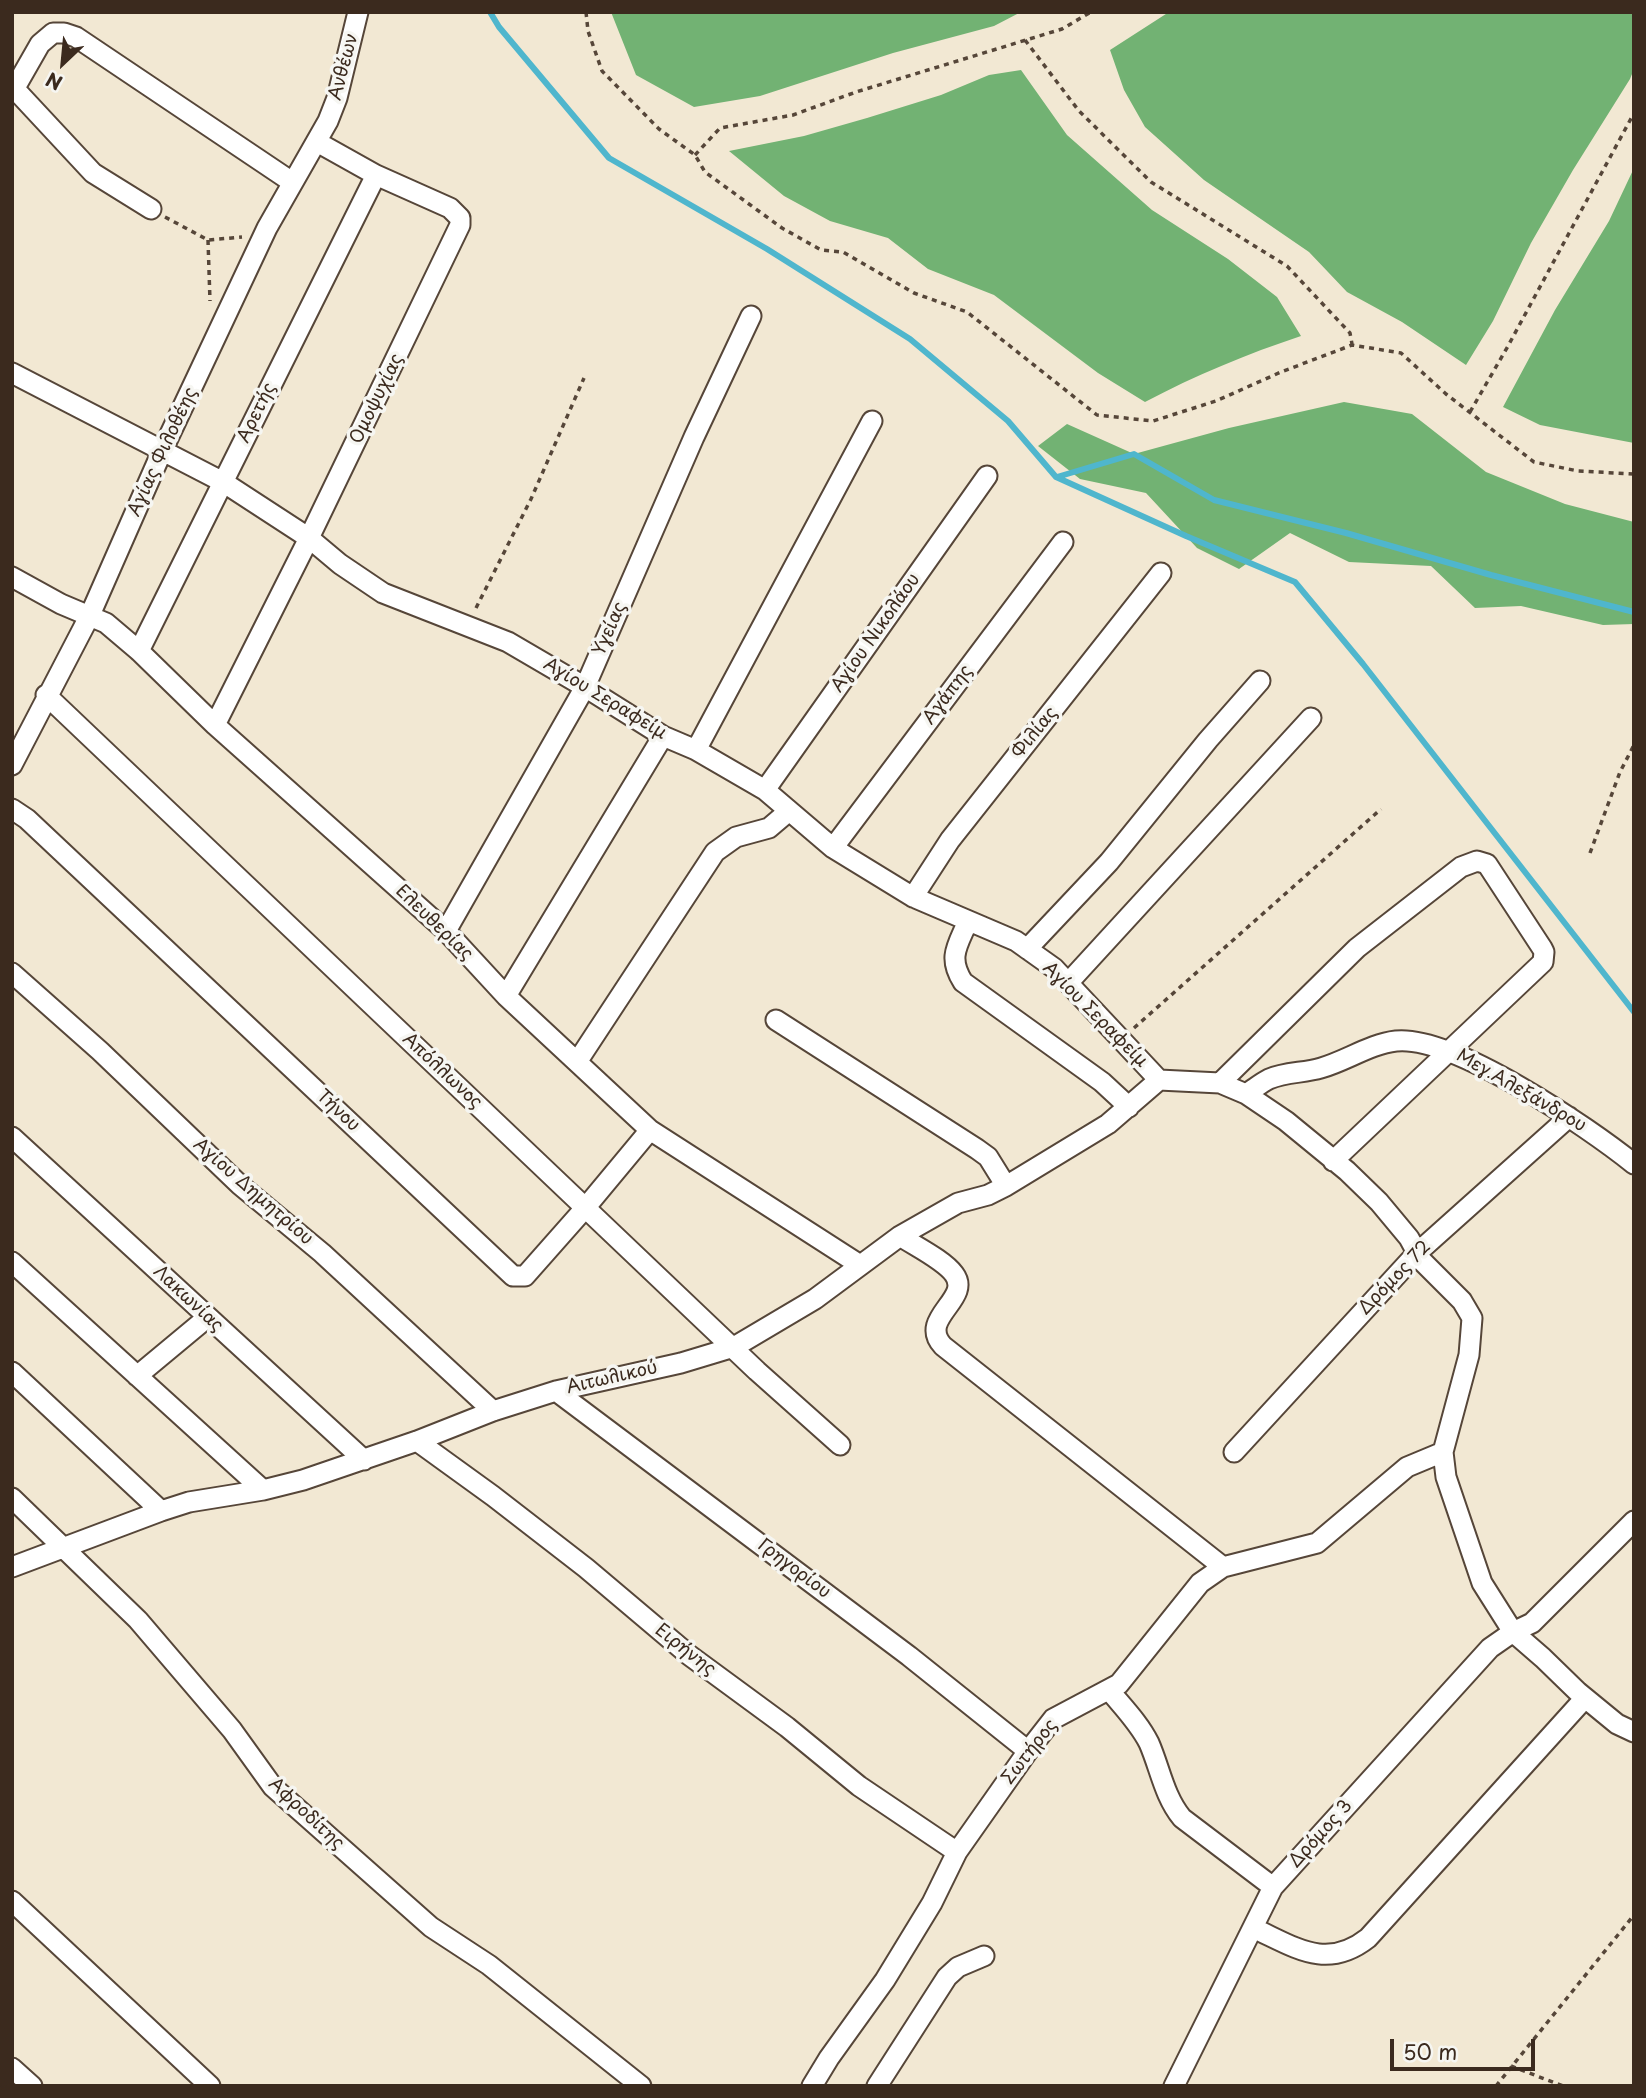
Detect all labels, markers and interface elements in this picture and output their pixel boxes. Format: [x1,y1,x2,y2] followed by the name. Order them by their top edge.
[28,28,98,98] north arrow
[325,31,363,103] street label: Ανθέων
[41,66,67,98] text: N
[346,351,408,447] street label: Ομοψυχίας
[233,380,281,446] street label: Αρετής
[124,384,202,520] street label: Αγίας Φιλοθέης
[827,569,925,697] street label: Αγίου Νικολάου
[589,599,631,659] street label: Υγείας
[539,654,671,744] street label: Αγίου Σεραφείμ
[919,661,977,729] street label: Αγάπης
[1008,703,1062,763] street label: Φιλίας
[391,881,477,965] street label: Ελευθερίας
[1038,958,1152,1072] street label: Αγίου Σεραφείμ
[398,1029,486,1113] street label: Απόλλωνος
[1452,1045,1590,1137] street label: Μεγ.Αλεξάνδρου
[312,1086,364,1136] street label: Τήνου
[189,1134,317,1250] street label: Αγίου Δημητρίου
[1354,1236,1436,1320] street label: Δρόμος 72
[149,1261,227,1337] street label: Λακωνίας
[564,1357,660,1399] street label: Αιτωλικού
[753,1535,835,1603] street label: Γρηγορίου
[650,1620,720,1680] street label: Ειρήνης
[998,1715,1062,1789] street label: Σωτήρος
[264,1774,348,1854] street label: Αφροδίτης
[1285,1796,1357,1872] street label: Δρόμος 3
[1394,2024,1539,2068] scale bar
[1403,2035,1457,2067] text: 50 m

